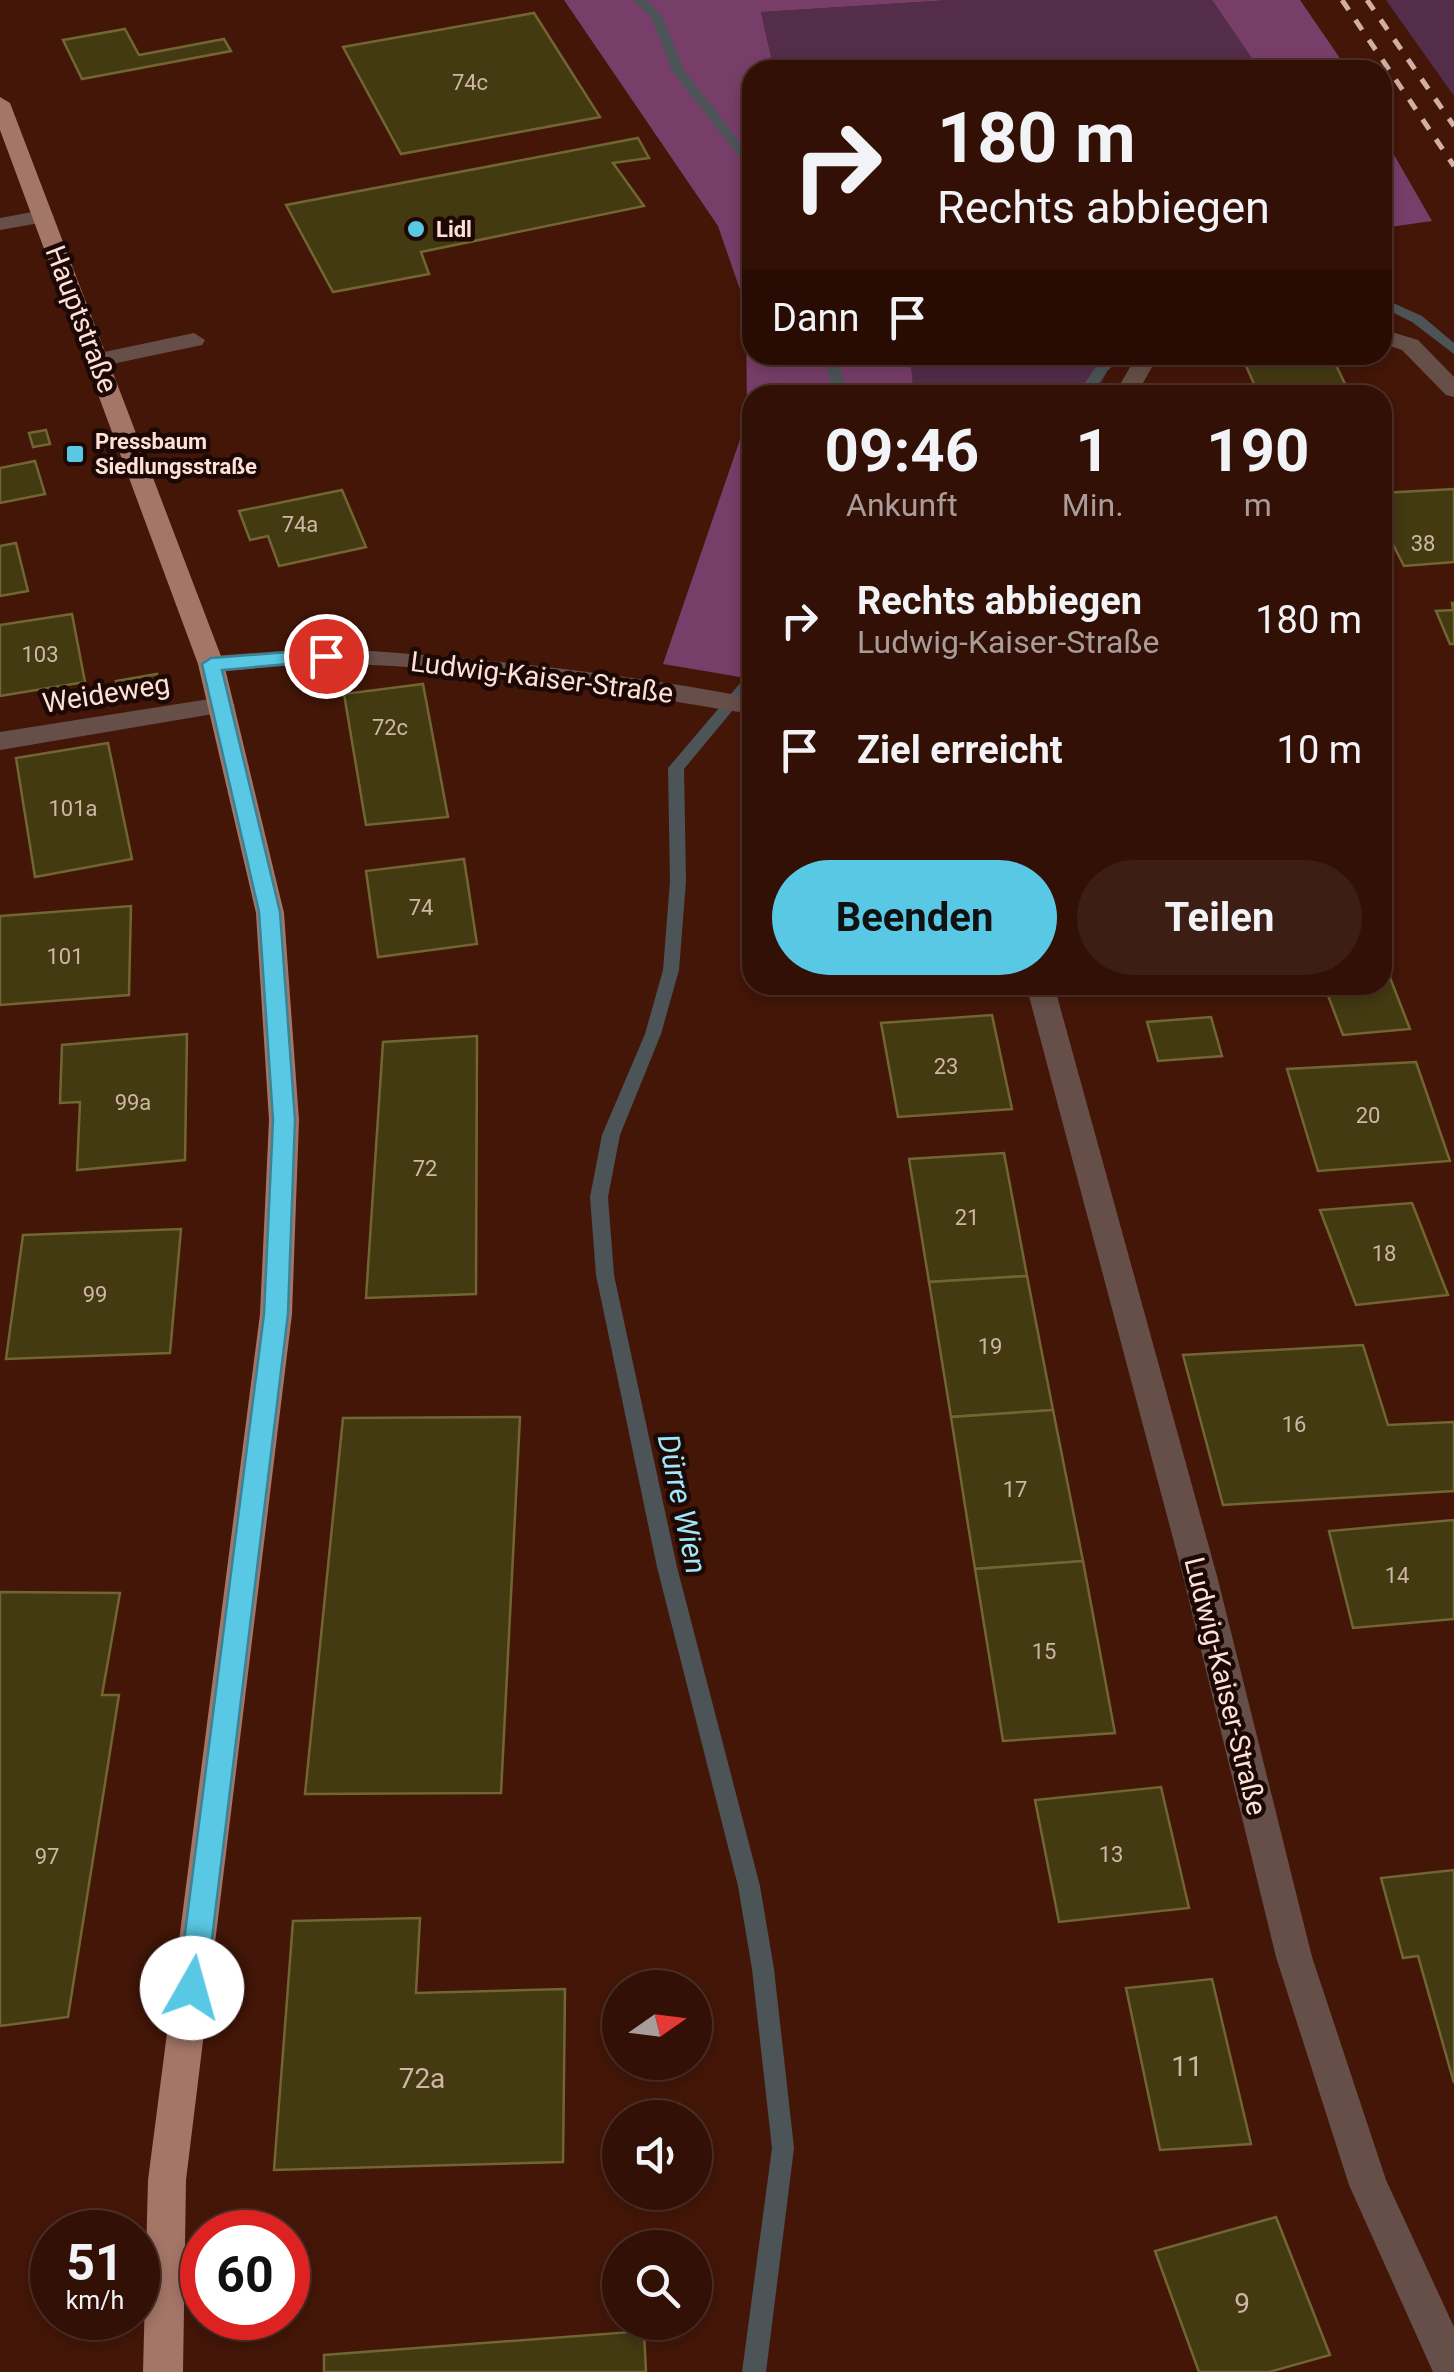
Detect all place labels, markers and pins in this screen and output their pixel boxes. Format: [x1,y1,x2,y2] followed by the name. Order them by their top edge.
[436,217,472,242] place label: Lidl
[405,218,427,240] marker: Lidl
[95,429,257,479] place label: Pressbaum Siedlungsstraße
[64,443,86,465] marker: Pressbaum Siedlungsstraße
[284,614,369,699] pin

